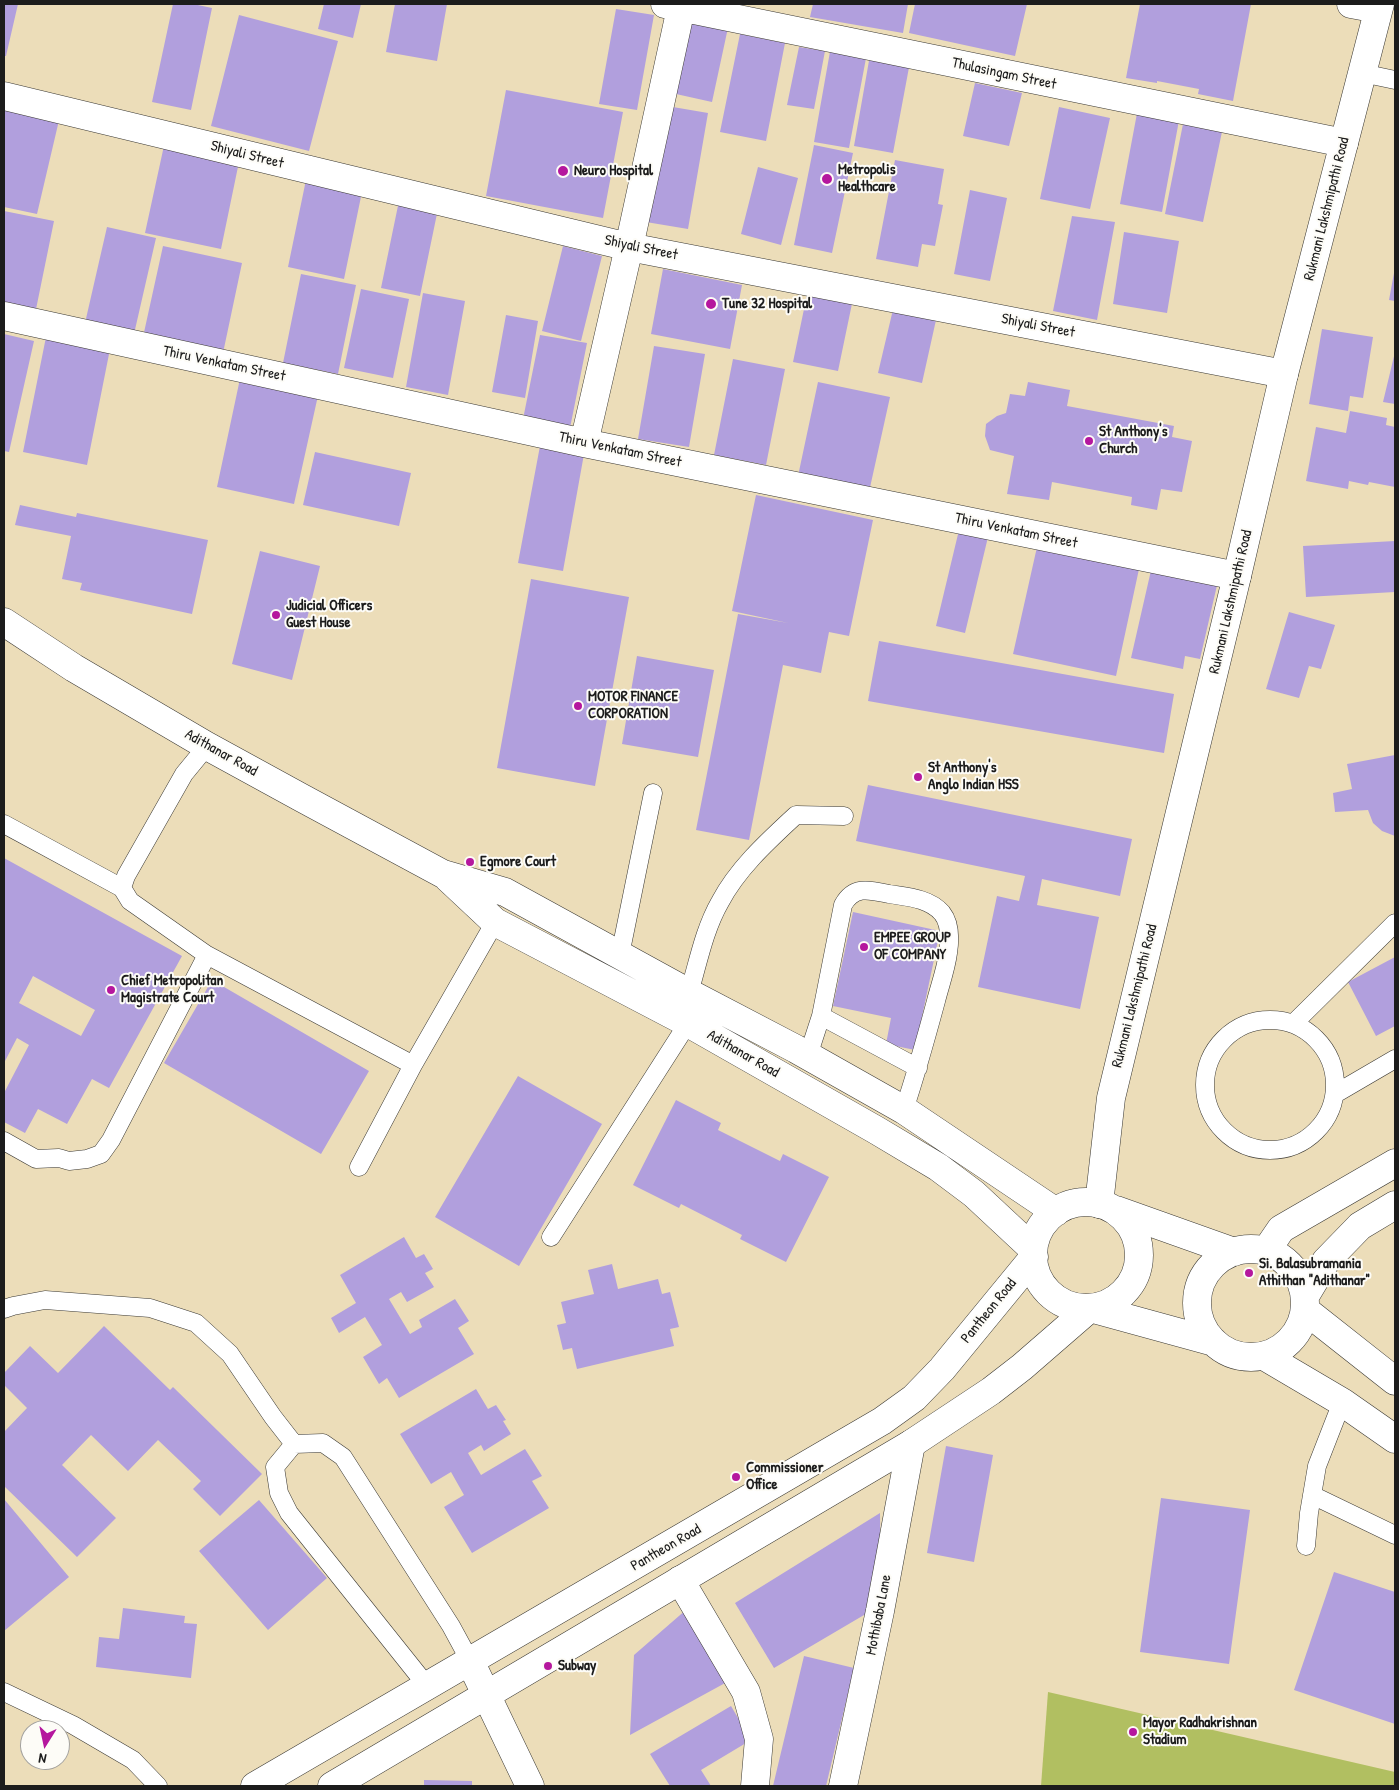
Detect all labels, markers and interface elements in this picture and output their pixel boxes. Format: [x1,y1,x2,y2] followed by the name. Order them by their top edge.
[950,54,1058,94] street label: Thulasingam Street
[1300,135,1354,283] street label: Rukmani Lakshmipathi Road
[209,137,285,173] street label: Shiyali Street
[838,161,896,196] place label: Metropolis Healthcare
[574,162,653,180] place label: Neuro Hospital
[556,164,570,178] marker: Neuro Hospital
[820,172,834,186] marker: Metropolis Healthcare
[603,231,679,265] street label: Shiyali Street
[722,295,812,313] place label: Tune 32 Hospital
[704,297,718,311] marker: Tune 32 Hospital
[1000,310,1076,342] street label: Shiyali Street
[161,342,287,386] street label: Thiru Venkatam Street
[1099,423,1167,458] place label: St Anthony's Church
[557,428,683,472] street label: Thiru Venkatam Street
[1083,435,1095,447] marker: St Anthony's Church
[953,509,1079,553] street label: Thiru Venkatam Street
[1206,528,1256,676] street label: Rukmani Lakshmipathi Road
[286,597,372,632] place label: Judicial Officers Guest House
[270,609,282,621] marker: Judicial Officers Guest House
[588,688,678,723] place label: MOTOR FINANCE CORPORATION
[572,700,584,712] marker: MOTOR FINANCE CORPORATION
[182,726,260,780] street label: Adithanar Road
[928,759,1019,794] place label: St Anthony's Anglo Indian HSS
[912,771,924,783] marker: St Anthony's Anglo Indian HSS
[480,853,556,871] place label: Egmore Court
[464,856,476,868] marker: Egmore Court
[1108,922,1162,1070] street label: Rukmani Lakshmipathi Road
[874,929,951,964] place label: EMPEE GROUP OF COMPANY
[858,941,870,953] marker: EMPEE GROUP OF COMPANY
[121,972,223,1007] place label: Chief Metropolitan Magistrate Court
[105,984,117,996] marker: Chief Metropolitan Magistrate Court
[704,1026,782,1082] street label: Adithanar Road
[1259,1255,1370,1290] place label: Si. Balasubramania Athithan "Adithanar"
[1243,1267,1255,1279] marker: Si. Balasubramania Athithan "Adithanar"
[957,1275,1021,1347] street label: Pantheon Road
[746,1459,824,1494] place label: Commissioner Office
[730,1471,742,1483] marker: Commissioner Office
[628,1521,704,1575] street label: Pantheon Road
[862,1573,896,1657] street label: Mothibaba Lane
[558,1657,596,1675] place label: Subway
[542,1660,554,1672] marker: Subway
[1143,1714,1257,1749] place label: Mayor Radhakrishnan Stadium
[20,1720,70,1770] north arrow
[1127,1726,1139,1738] marker: Mayor Radhakrishnan Stadium
[37,1749,48,1769] text: N

